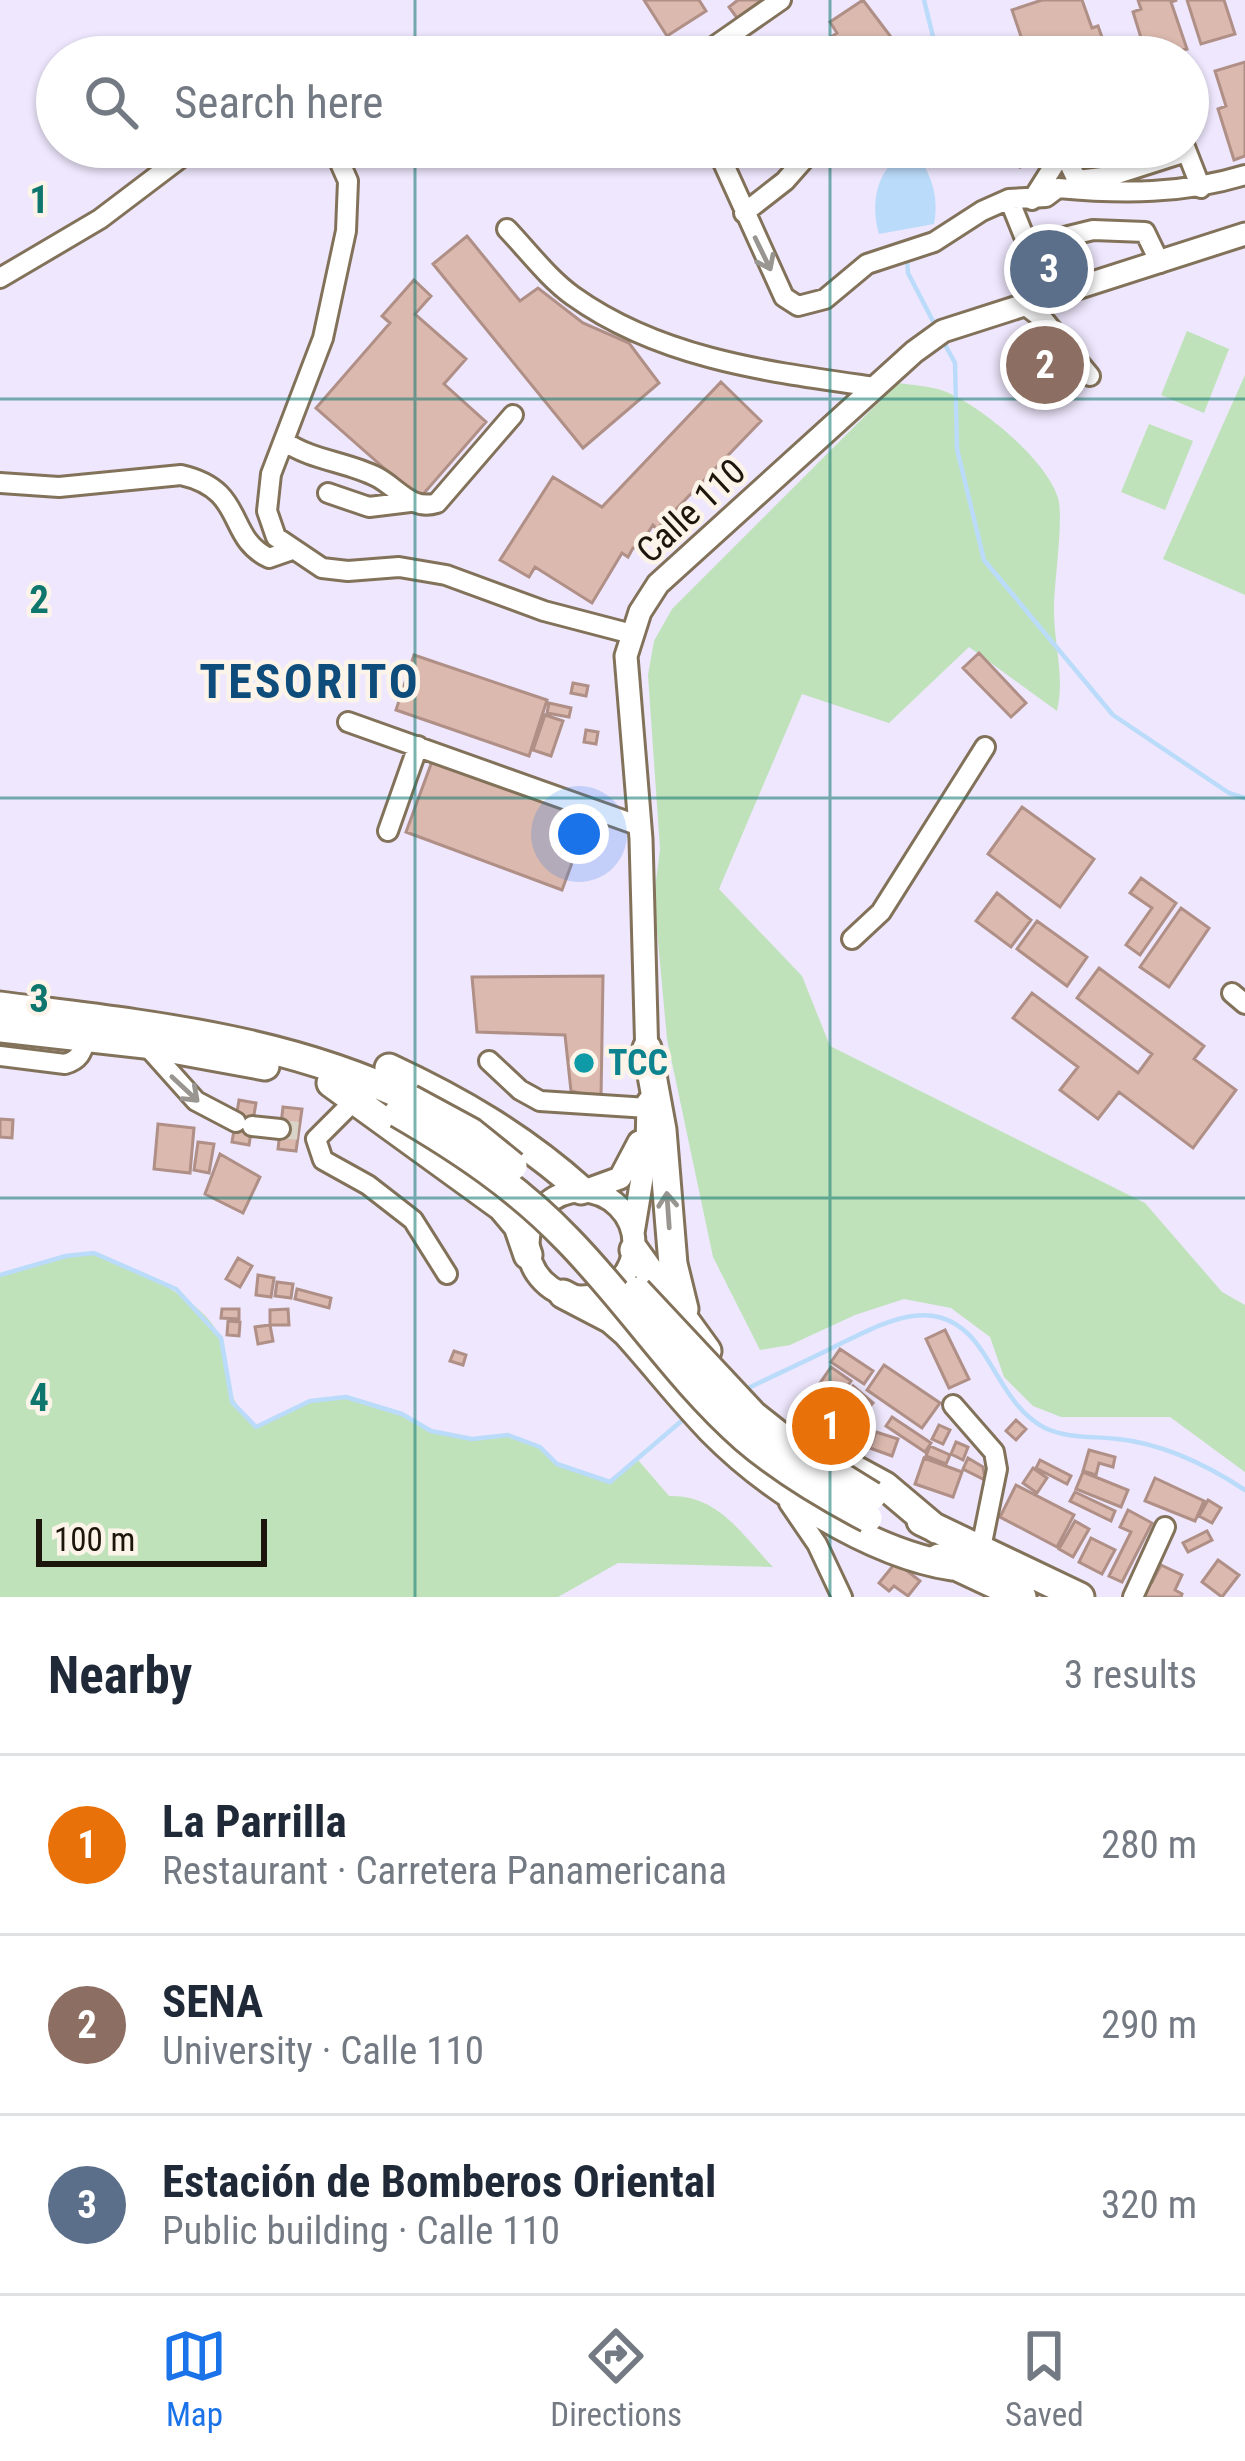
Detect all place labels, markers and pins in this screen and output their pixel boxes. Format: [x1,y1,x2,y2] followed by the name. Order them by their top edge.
[1010,224,1088,314] pin: 3
[1006,320,1084,410] pin: 2
[608,1042,668,1084] place label: TCC
[571,1050,597,1076] marker: TCC
[792,1381,870,1471] pin: 1

